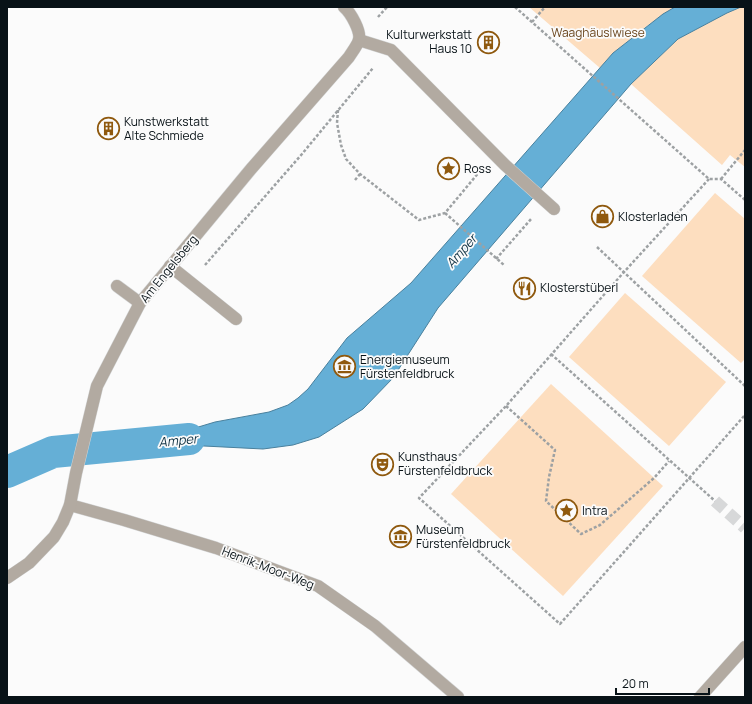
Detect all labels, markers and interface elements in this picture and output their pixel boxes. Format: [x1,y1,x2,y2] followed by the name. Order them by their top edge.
[551,24,645,41] park label: Waaghäuslwiese
[386,26,472,57] place label: Kulturwerkstatt Haus 10
[475,29,501,55] building icon: Kulturwerkstatt Haus 10
[124,113,209,144] place label: Kunstwerkstatt Alte Schmiede
[95,116,121,142] building icon: Kunstwerkstatt Alte Schmiede
[435,156,461,182] place icon: Ross
[464,160,491,177] place label: Ross
[590,204,616,230] shop icon: Klosterladen
[618,208,688,225] place label: Klosterladen
[441,229,482,272] water label: Amper
[136,231,201,306] street label: Am Engelsberg
[511,275,537,301] restaurant icon: Klosterstüberl
[540,279,618,296] place label: Klosterstüberl
[360,351,455,382] place label: Energiemuseum Fürstenfeldbruck
[331,354,357,380] museum icon: Energiemuseum Fürstenfeldbruck
[158,429,201,451] water label: Amper
[398,448,493,479] place label: Kunsthaus Fürstenfeldbruck
[370,451,396,477] theatre icon: Kunsthaus Fürstenfeldbruck
[553,498,579,524] place icon: Intra
[582,502,608,519] place label: Intra
[416,521,511,552] place label: Museum Fürstenfeldbruck
[388,524,414,550] museum icon: Museum Fürstenfeldbruck
[220,542,317,593] street label: Henrik-Moor-Weg
[616,670,709,696] scale bar
[622,675,649,692] text: 20 m

